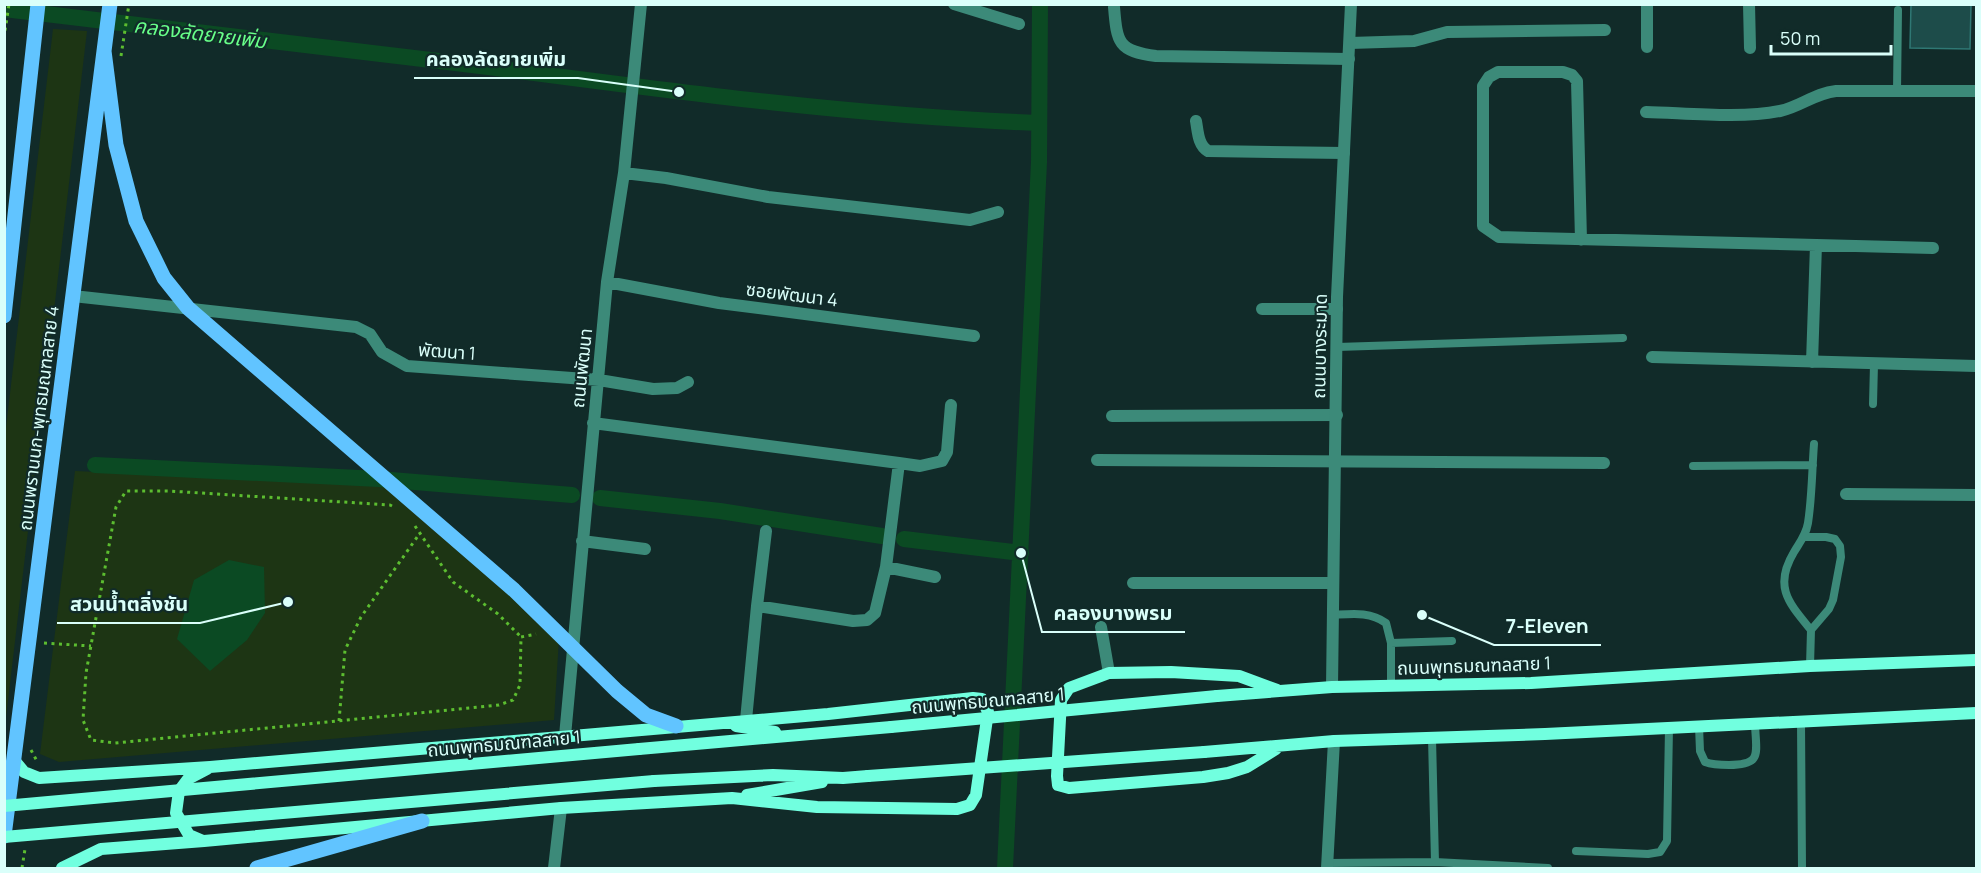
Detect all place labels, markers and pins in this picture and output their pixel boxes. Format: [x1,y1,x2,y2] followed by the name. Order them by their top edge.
[414,40,578,78] callout: คลองลัดยายเพิ่ม
[57,585,200,623] callout: สวนน้ำตลิ่งชัน
[1042,594,1185,632] callout: คลองบางพรม
[1494,607,1601,645] callout: 7-Eleven

